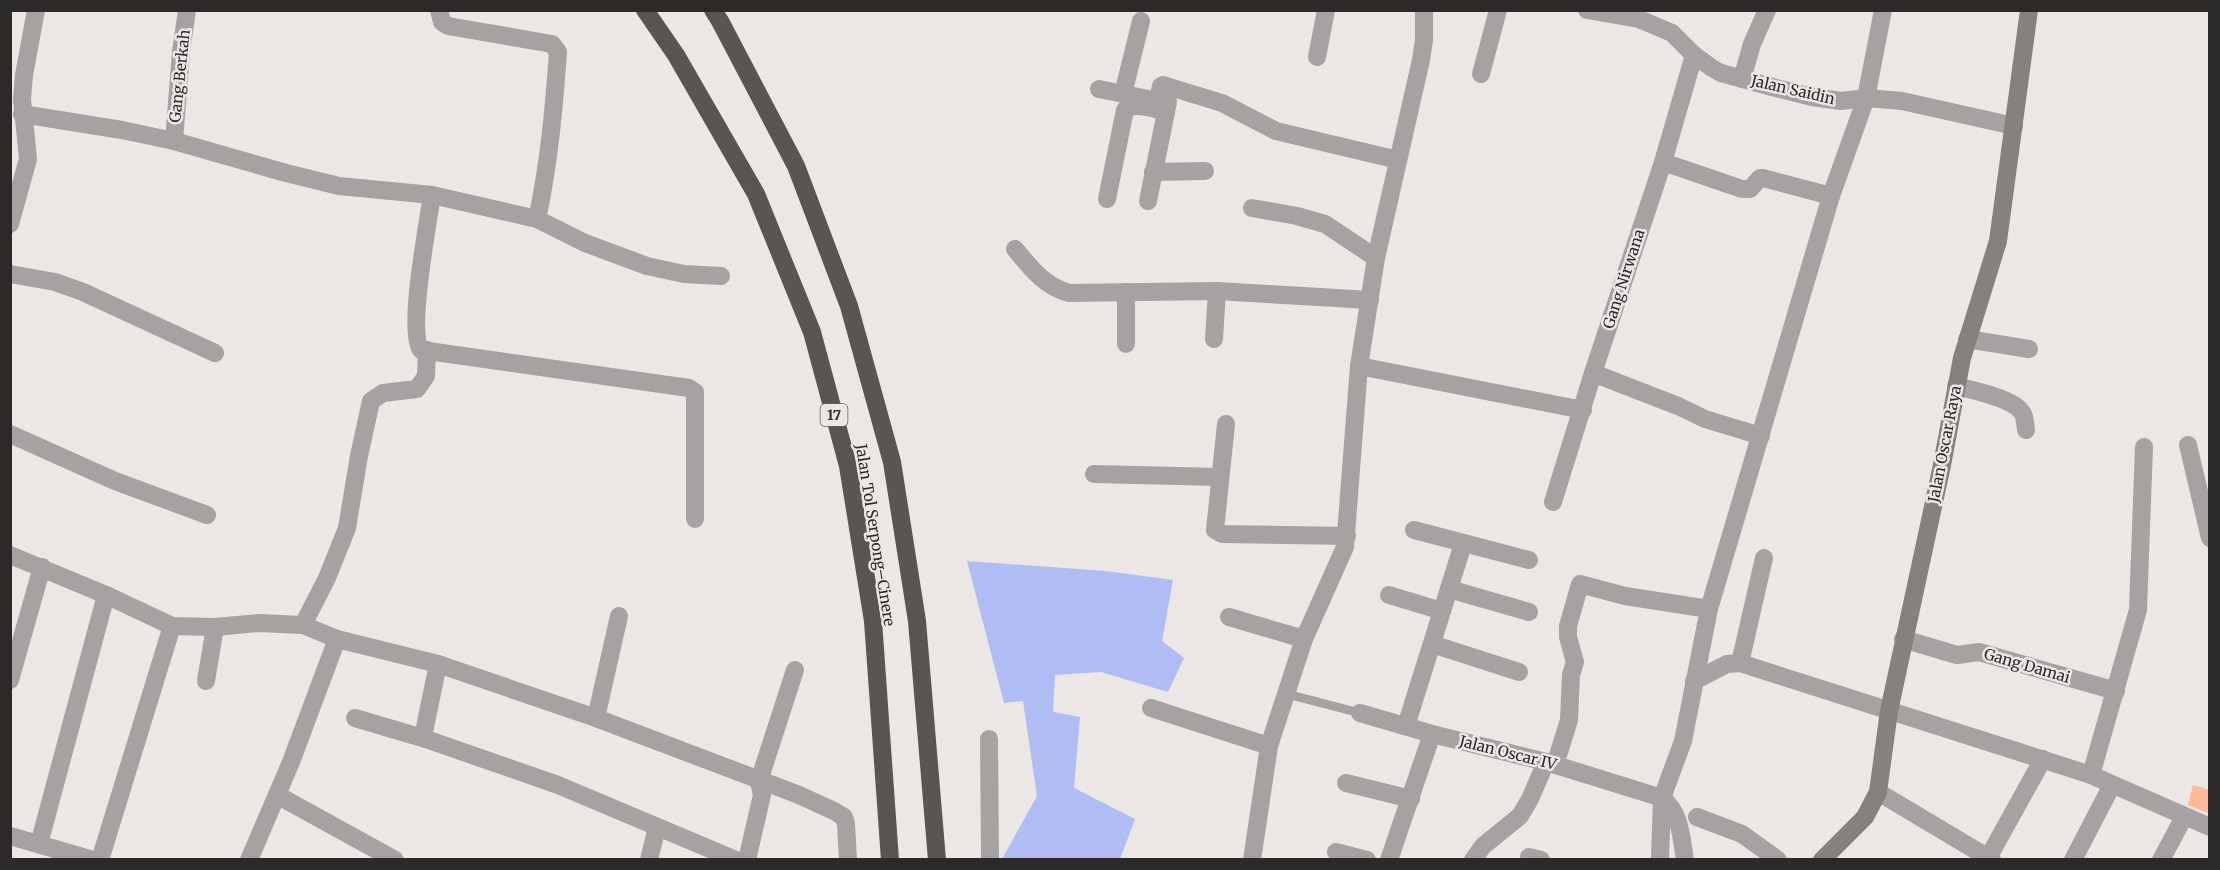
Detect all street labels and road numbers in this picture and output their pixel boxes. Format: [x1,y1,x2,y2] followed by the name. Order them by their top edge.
[165,28,194,123] street label: Gang Berkah
[1748,70,1837,108] street label: Jalan Saidin
[1599,227,1649,331] street label: Gang Nirwana
[1924,384,1965,505] street label: Jalan Oscar Raya
[820,404,848,426] road number: 17
[852,442,899,627] street label: Jalan Tol Serpong–Cinere
[1982,644,2072,687] street label: Gang Damai
[1457,731,1560,774] street label: Jalan Oscar IV

